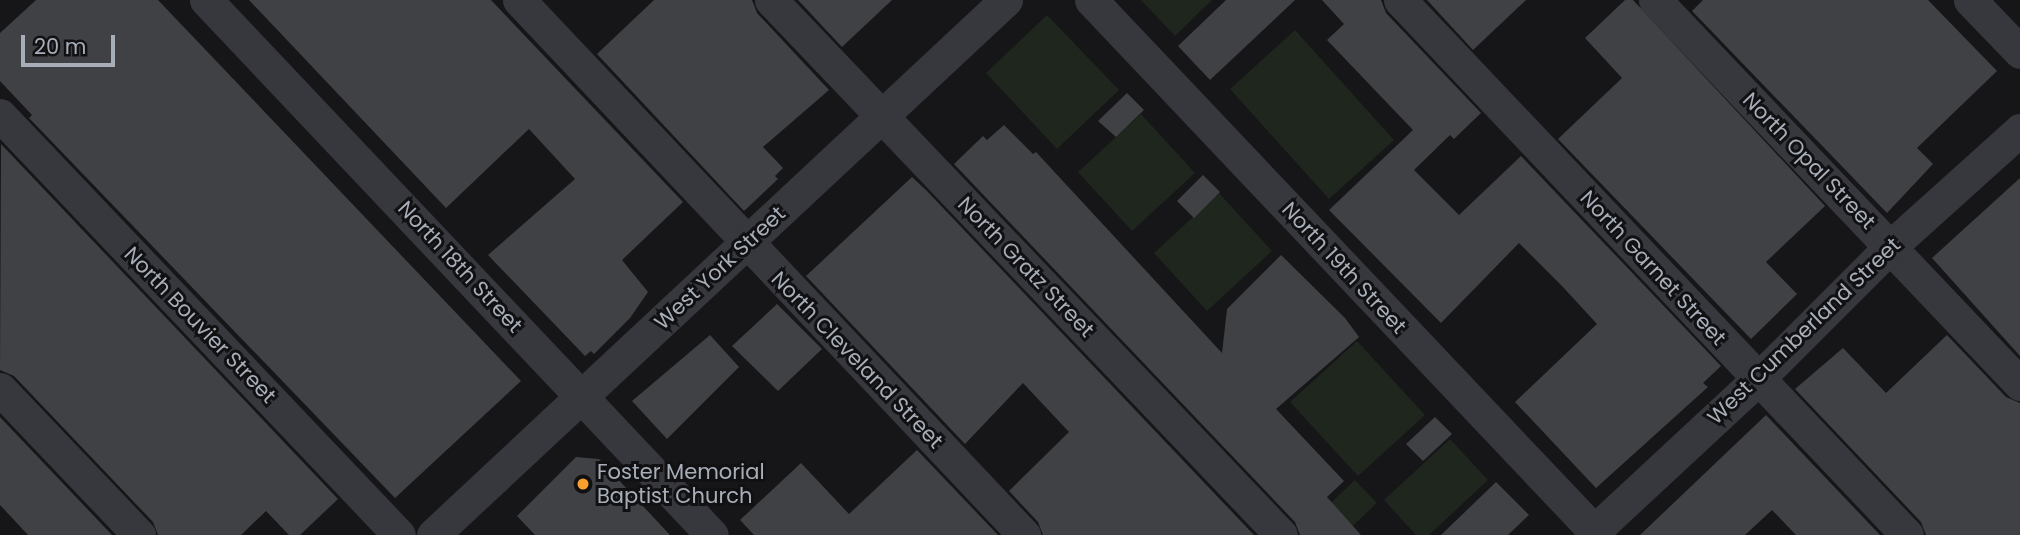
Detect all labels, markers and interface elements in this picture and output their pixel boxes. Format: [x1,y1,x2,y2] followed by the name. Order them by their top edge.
[24,21,119,65] scale bar
[34,32,87,61] text: 20 m
[1737,88,1881,234] street label: North Opal Street
[1575,185,1731,351] street label: North Garnet Street
[953,192,1099,342] street label: North Gratz Street
[393,196,527,338] street label: North 18th Street
[1277,197,1411,339] street label: North 19th Street
[650,201,790,335] street label: West York Street
[1702,232,1906,430] street label: West Cumberland Street
[119,242,281,408] street label: North Bouvier Street
[766,266,948,454] street label: North Cleveland Street
[597,459,765,509] place label: Foster Memorial Baptist Church
[575,476,591,492] marker: Foster Memorial Baptist Church

